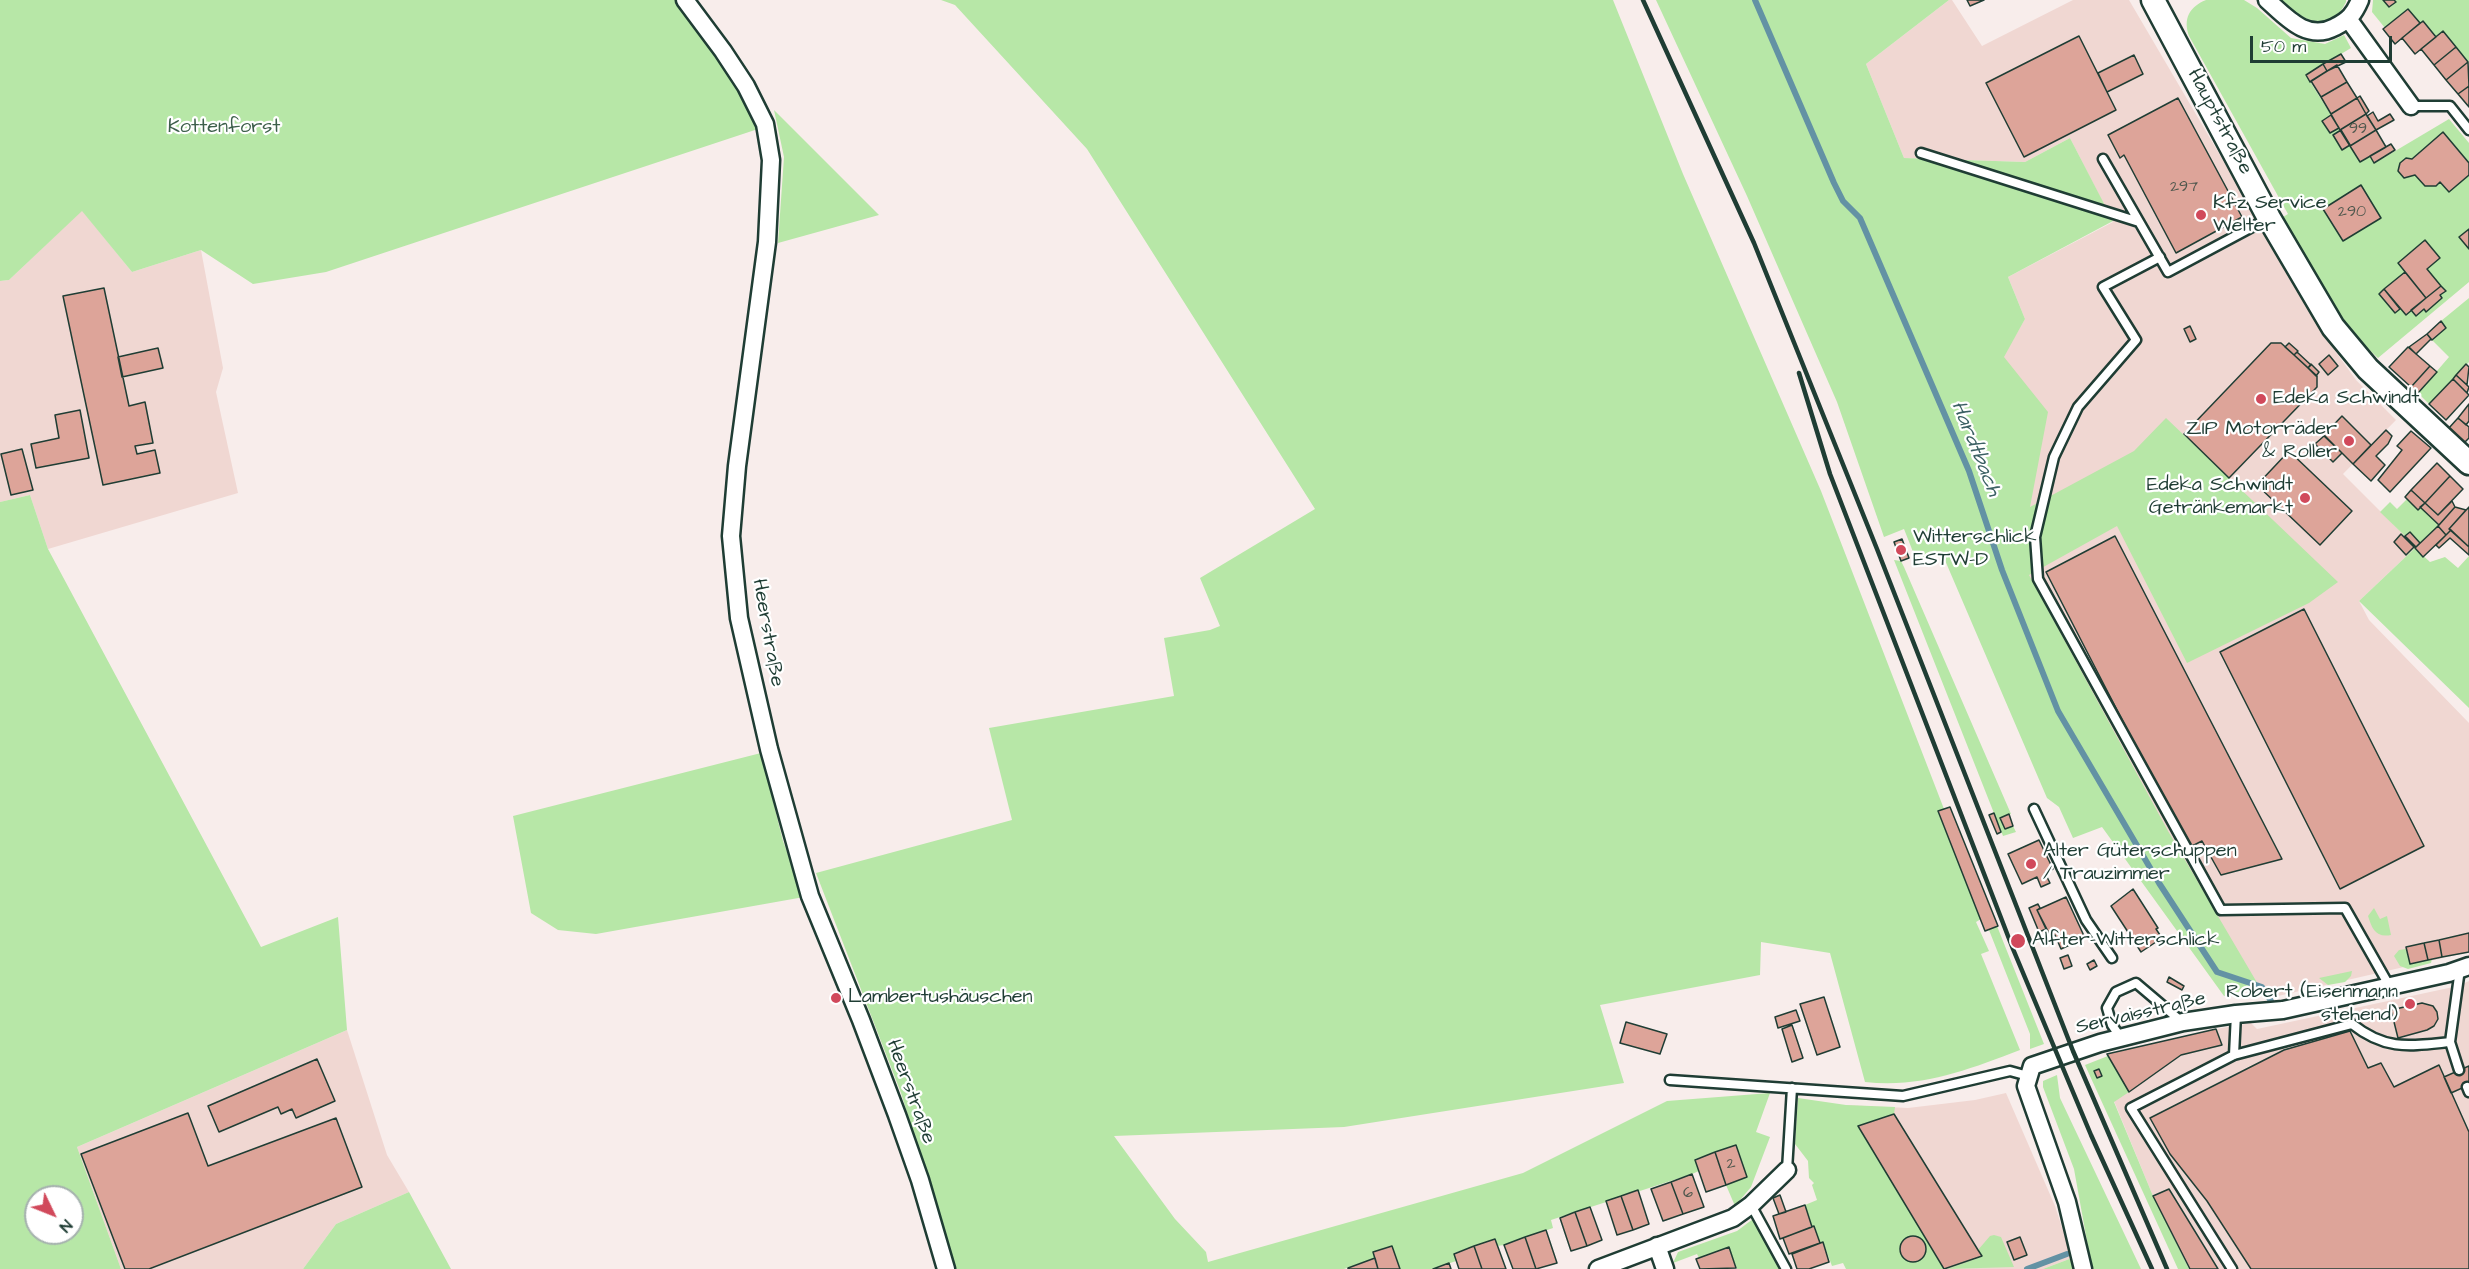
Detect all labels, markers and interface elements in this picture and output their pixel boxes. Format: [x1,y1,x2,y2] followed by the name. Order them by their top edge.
[2253,24,2396,62] scale bar
[2261,34,2306,59] text: 50 m
[2181,65,2257,179] street label: Hauptstraße
[168,116,280,140] park label: Kottenforst
[2349,120,2367,140] house number: 99
[2170,178,2198,198] house number: 297
[2213,192,2326,239] place label: Kfz Service Welter
[2338,203,2366,223] house number: 290
[2194,208,2208,222] marker: Kfz Service Welter
[2273,387,2419,411] place label: Edeka Schwindt
[2254,392,2268,406] marker: Edeka Schwindt
[1945,398,2005,500] water label: Hardtbach
[2186,418,2337,465] place label: ZIP Motorräder & Roller
[2342,434,2356,448] marker: ZIP Motorräder & Roller
[2147,474,2293,521] place label: Edeka Schwindt Getränkemarkt
[2298,491,2312,505] marker: Edeka Schwindt Getränkemarkt
[1913,526,2037,573] place label: Witterschlick ESTW-D
[1894,543,1908,557] marker: Witterschlick ESTW-D
[746,577,788,689] street label: Heerstraße
[2043,840,2237,887] place label: Alter Güterschuppen / Trauzimmer
[2024,857,2038,871] marker: Alter Güterschuppen / Trauzimmer
[2032,929,2220,953] place label: Alfter-Witterschlick
[2009,932,2027,950] marker: Alfter-Witterschlick
[2226,981,2398,1028] place label: Robert (Eisenmann stehend)
[848,986,1033,1010] place label: Lambertushäuschen
[2074,987,2208,1041] street label: Servaisstraße
[829,991,843,1005] marker: Lambertushäuschen
[2403,997,2417,1011] marker: Robert (Eisenmann stehend)
[880,1037,940,1147] street label: Heerstraße
[1726,1155,1736,1175] house number: 2
[1683,1184,1693,1204] house number: 6
[24,1185,84,1245] north arrow
[54,1215,77,1237] text: N

